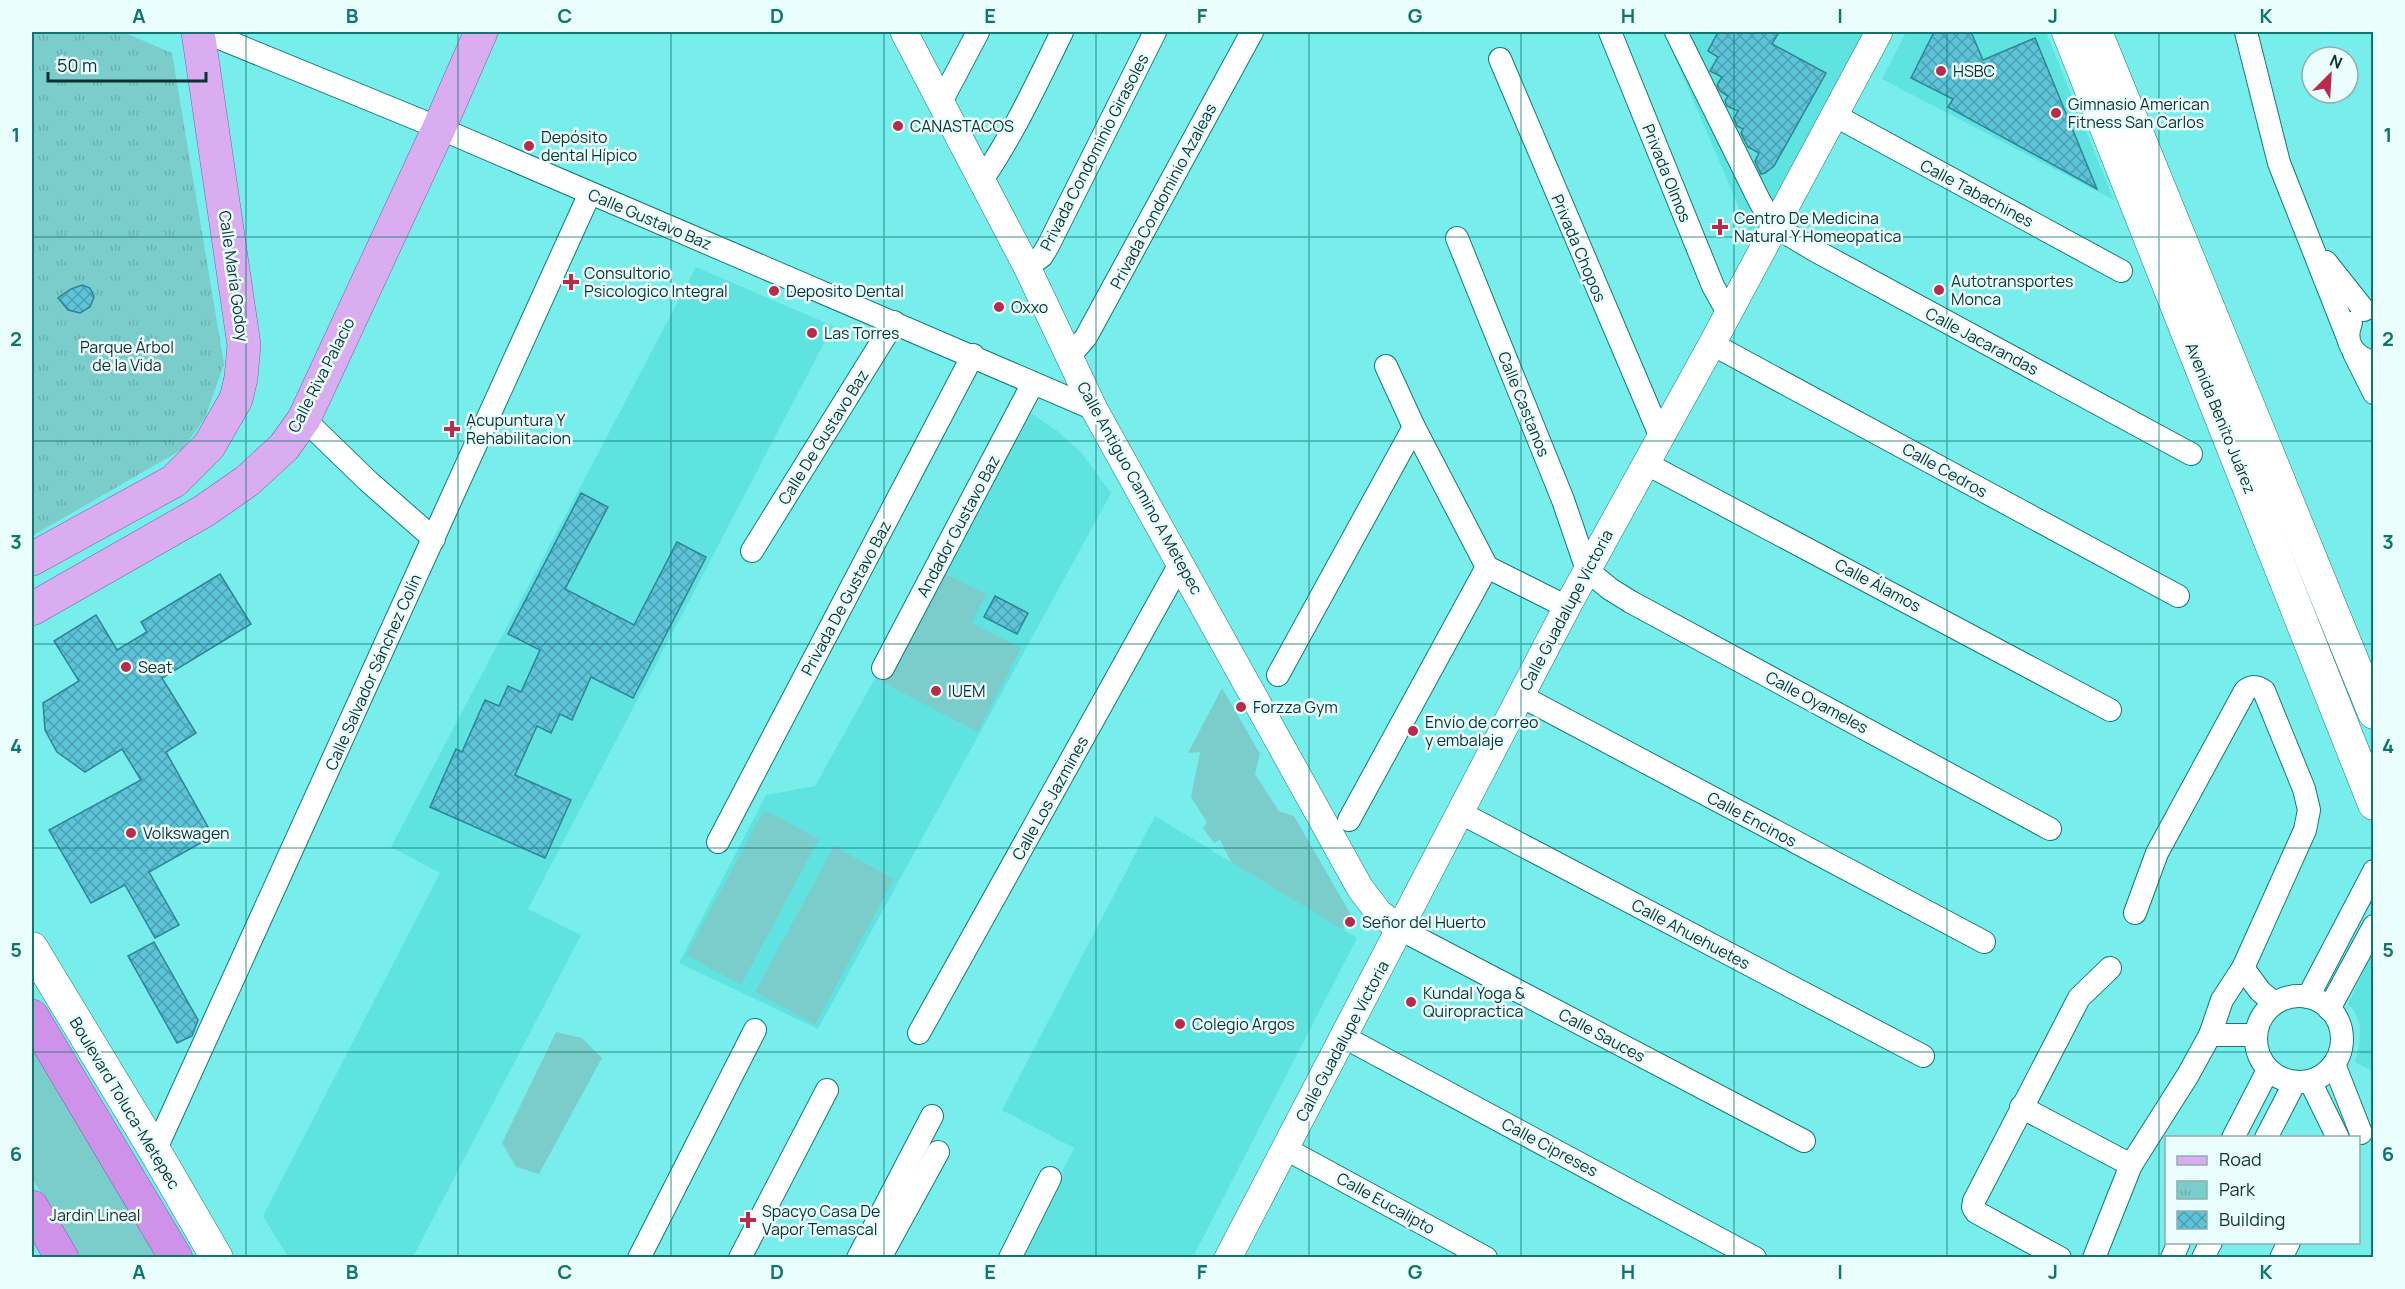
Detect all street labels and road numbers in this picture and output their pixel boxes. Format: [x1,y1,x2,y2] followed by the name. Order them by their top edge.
[1035,50,1153,254] street label: Privada Condominio Girasoles
[1105,99,1221,293] street label: Privada Condominio Azaleas
[1637,121,1697,225] street label: Privada Olmos
[1916,154,2038,232] street label: Calle Tabachines
[585,183,715,255] street label: Calle Gustavo Baz
[1546,191,1612,305] street label: Privada Chopos
[214,209,254,343] street label: Calle María Godoy
[1922,302,2042,380] street label: Calle Jacarandas
[282,314,360,436] street label: Calle Riva Palacio
[2181,339,2261,497] street label: Avenida Benito Juárez
[1493,348,1555,460] street label: Calle Castanos
[772,365,874,509] street label: Calle De Gustavo Baz
[1072,377,1208,599] street label: Calle Antiguo Camino A Metepec
[1899,438,1991,502] street label: Calle Cedros
[911,451,1005,601] street label: Andador Gustavo Baz
[796,517,896,679] street label: Privada De Gustavo Baz
[1514,526,1618,694] street label: Calle Guadalupe Victoria
[1831,553,1925,617] street label: Calle Álamos
[320,570,426,774] street label: Calle Salvador Sánchez Colín
[1762,666,1872,738] street label: Calle Oyameles
[1007,732,1093,864] street label: Calle Los Jazmines
[1703,786,1801,852] street label: Calle Encinos
[1628,894,1754,974] street label: Calle Ahuehuetes
[1290,957,1394,1125] street label: Calle Guadalupe Victoria
[1555,1003,1649,1067] street label: Calle Sauces
[65,1013,185,1193] street label: Boulevard Toluca-Metepec
[1498,1112,1602,1182] street label: Calle Cipreses
[1333,1167,1439,1239] street label: Calle Eucalipto

